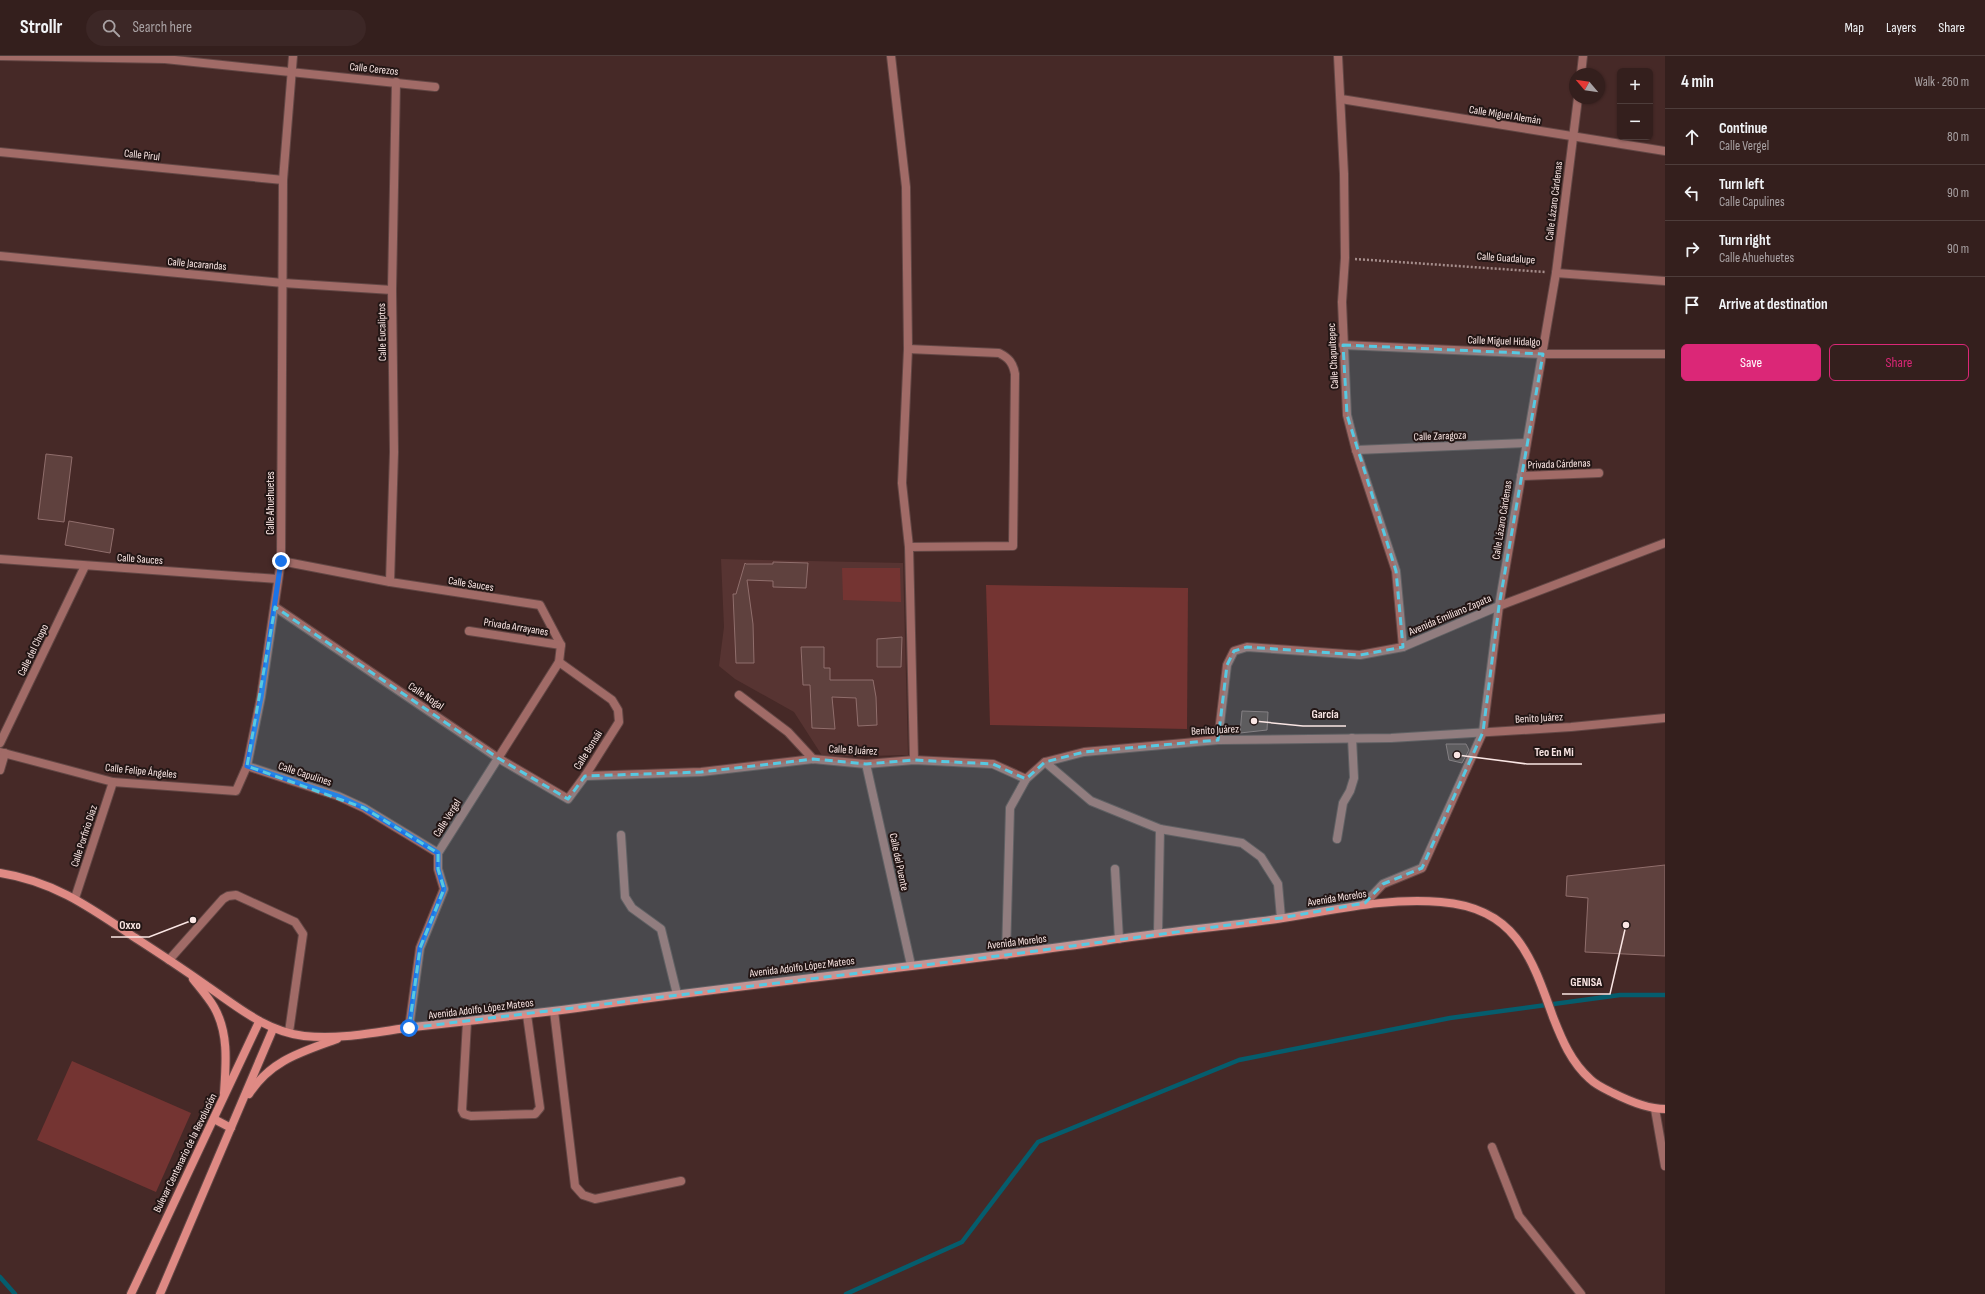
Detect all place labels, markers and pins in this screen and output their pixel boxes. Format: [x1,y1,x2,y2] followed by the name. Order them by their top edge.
[1303,702,1346,726] callout: García
[1527,740,1582,764] callout: Teo En Mi
[111,913,149,937] callout: Oxxo
[1562,970,1610,994] callout: GENISA

